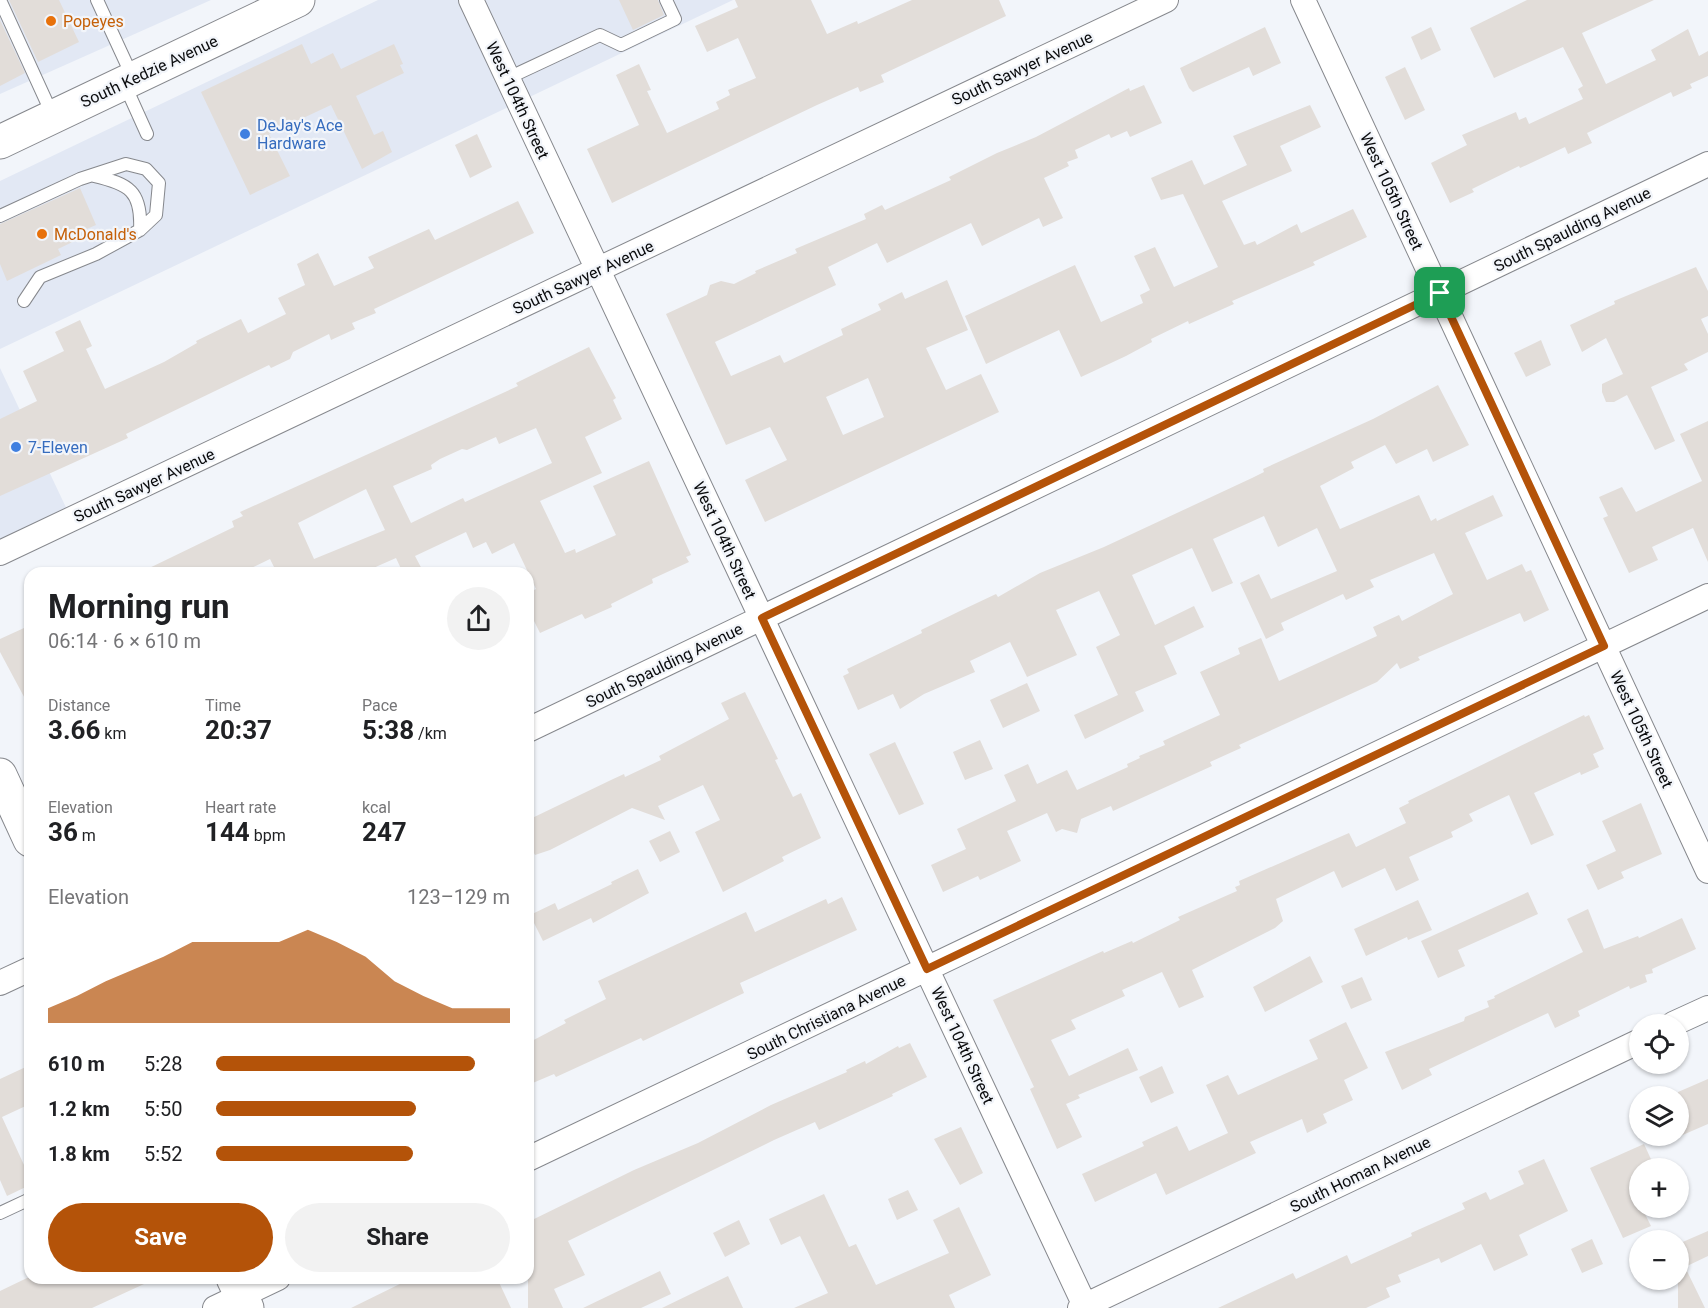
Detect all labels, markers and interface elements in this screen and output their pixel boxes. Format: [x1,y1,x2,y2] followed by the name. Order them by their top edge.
[63,12,124,31] place label: Popeyes
[44,14,58,28] marker: Popeyes
[949,27,1096,109] street label: South Sawyer Avenue
[77,31,221,112] street label: South Kedzie Avenue
[482,39,553,162] street label: West 104th Street
[257,116,343,153] place label: DeJay's Ace Hardware
[238,127,252,141] marker: DeJay's Ace Hardware
[1356,130,1427,253] street label: West 105th Street
[1491,183,1654,276] street label: South Spaulding Avenue
[54,225,137,244] place label: McDonald's
[35,227,49,241] marker: McDonald's
[510,236,657,318] street label: South Sawyer Avenue
[1414,267,1465,318] pin
[1423,276,1456,309] icon: arrive
[28,438,88,457] place label: 7-Eleven
[9,440,23,454] marker: 7-Eleven
[71,444,218,526] street label: South Sawyer Avenue
[689,479,760,602] street label: West 104th Street
[48,587,229,626] text: Morning run
[447,587,510,650] button: share
[583,619,746,712] street label: South Spaulding Avenue
[48,629,201,653] text: 06:14 · 6 × 610 m
[1606,668,1677,791] street label: West 105th Street
[48,696,110,715] text: Distance
[205,696,241,715] text: Time
[362,696,398,715] text: Pace
[48,715,100,745] text: 3.66
[205,715,272,745] text: 20:37
[362,715,414,745] text: 5:38
[100,724,126,743] text: km
[414,724,447,743] text: /km
[48,798,113,817] text: Elevation
[205,798,276,817] text: Heart rate
[362,798,391,817] text: kcal
[48,817,78,847] text: 36
[205,817,250,847] text: 144
[362,817,407,847] text: 247
[78,826,96,845] text: m
[250,826,286,845] text: bpm
[48,885,129,909] text: Elevation
[407,885,510,909] text: 123–129 m
[744,971,909,1064] street label: South Christiana Avenue
[927,984,998,1107] street label: West 104th Street
[1629,1014,1689,1290] map controls
[1629,1014,1689,1074] button: locate
[48,1052,105,1076] text: 610 m
[144,1052,183,1076] text: 5:28
[1629,1086,1689,1146] button: layers
[48,1097,110,1121] text: 1.2 km
[144,1097,183,1121] text: 5:50
[1287,1132,1434,1217] street label: South Homan Avenue
[48,1142,110,1166] text: 1.8 km
[144,1142,183,1166] text: 5:52
[1629,1158,1689,1218] button: +
[48,1203,273,1272] button: Save
[285,1203,510,1272] button: Share
[1629,1230,1689,1290] button: −

